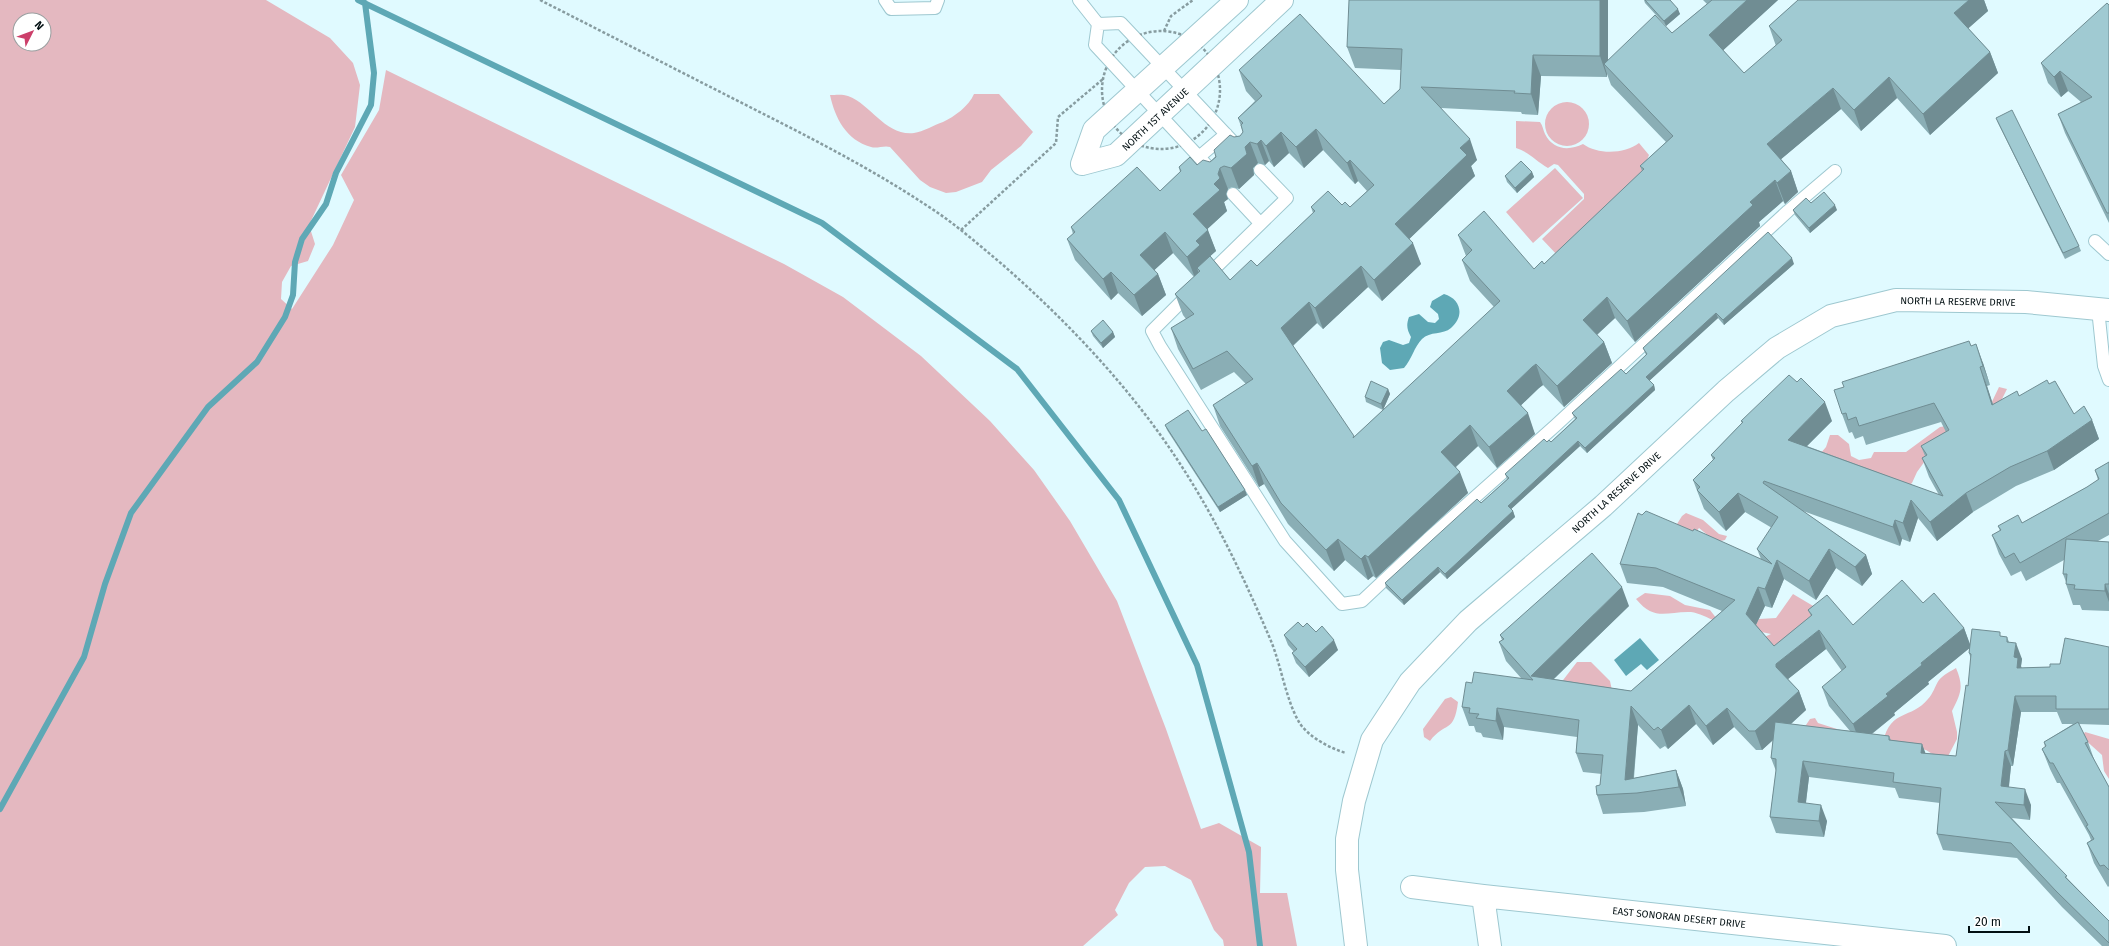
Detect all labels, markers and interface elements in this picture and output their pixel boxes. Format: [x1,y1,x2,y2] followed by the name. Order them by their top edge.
[12,12,52,52] north arrow
[32,19,46,33] text: N
[1120,86,1192,154] street label: NORTH 1ST AVENUE
[1900,295,2016,309] street label: NORTH LA RESERVE DRIVE
[1570,450,1664,536] street label: NORTH LA RESERVE DRIVE
[1612,905,1746,931] street label: EAST SONORAN DESERT DRIVE
[1969,908,2029,934] scale bar
[1975,915,2001,929] text: 20 m

